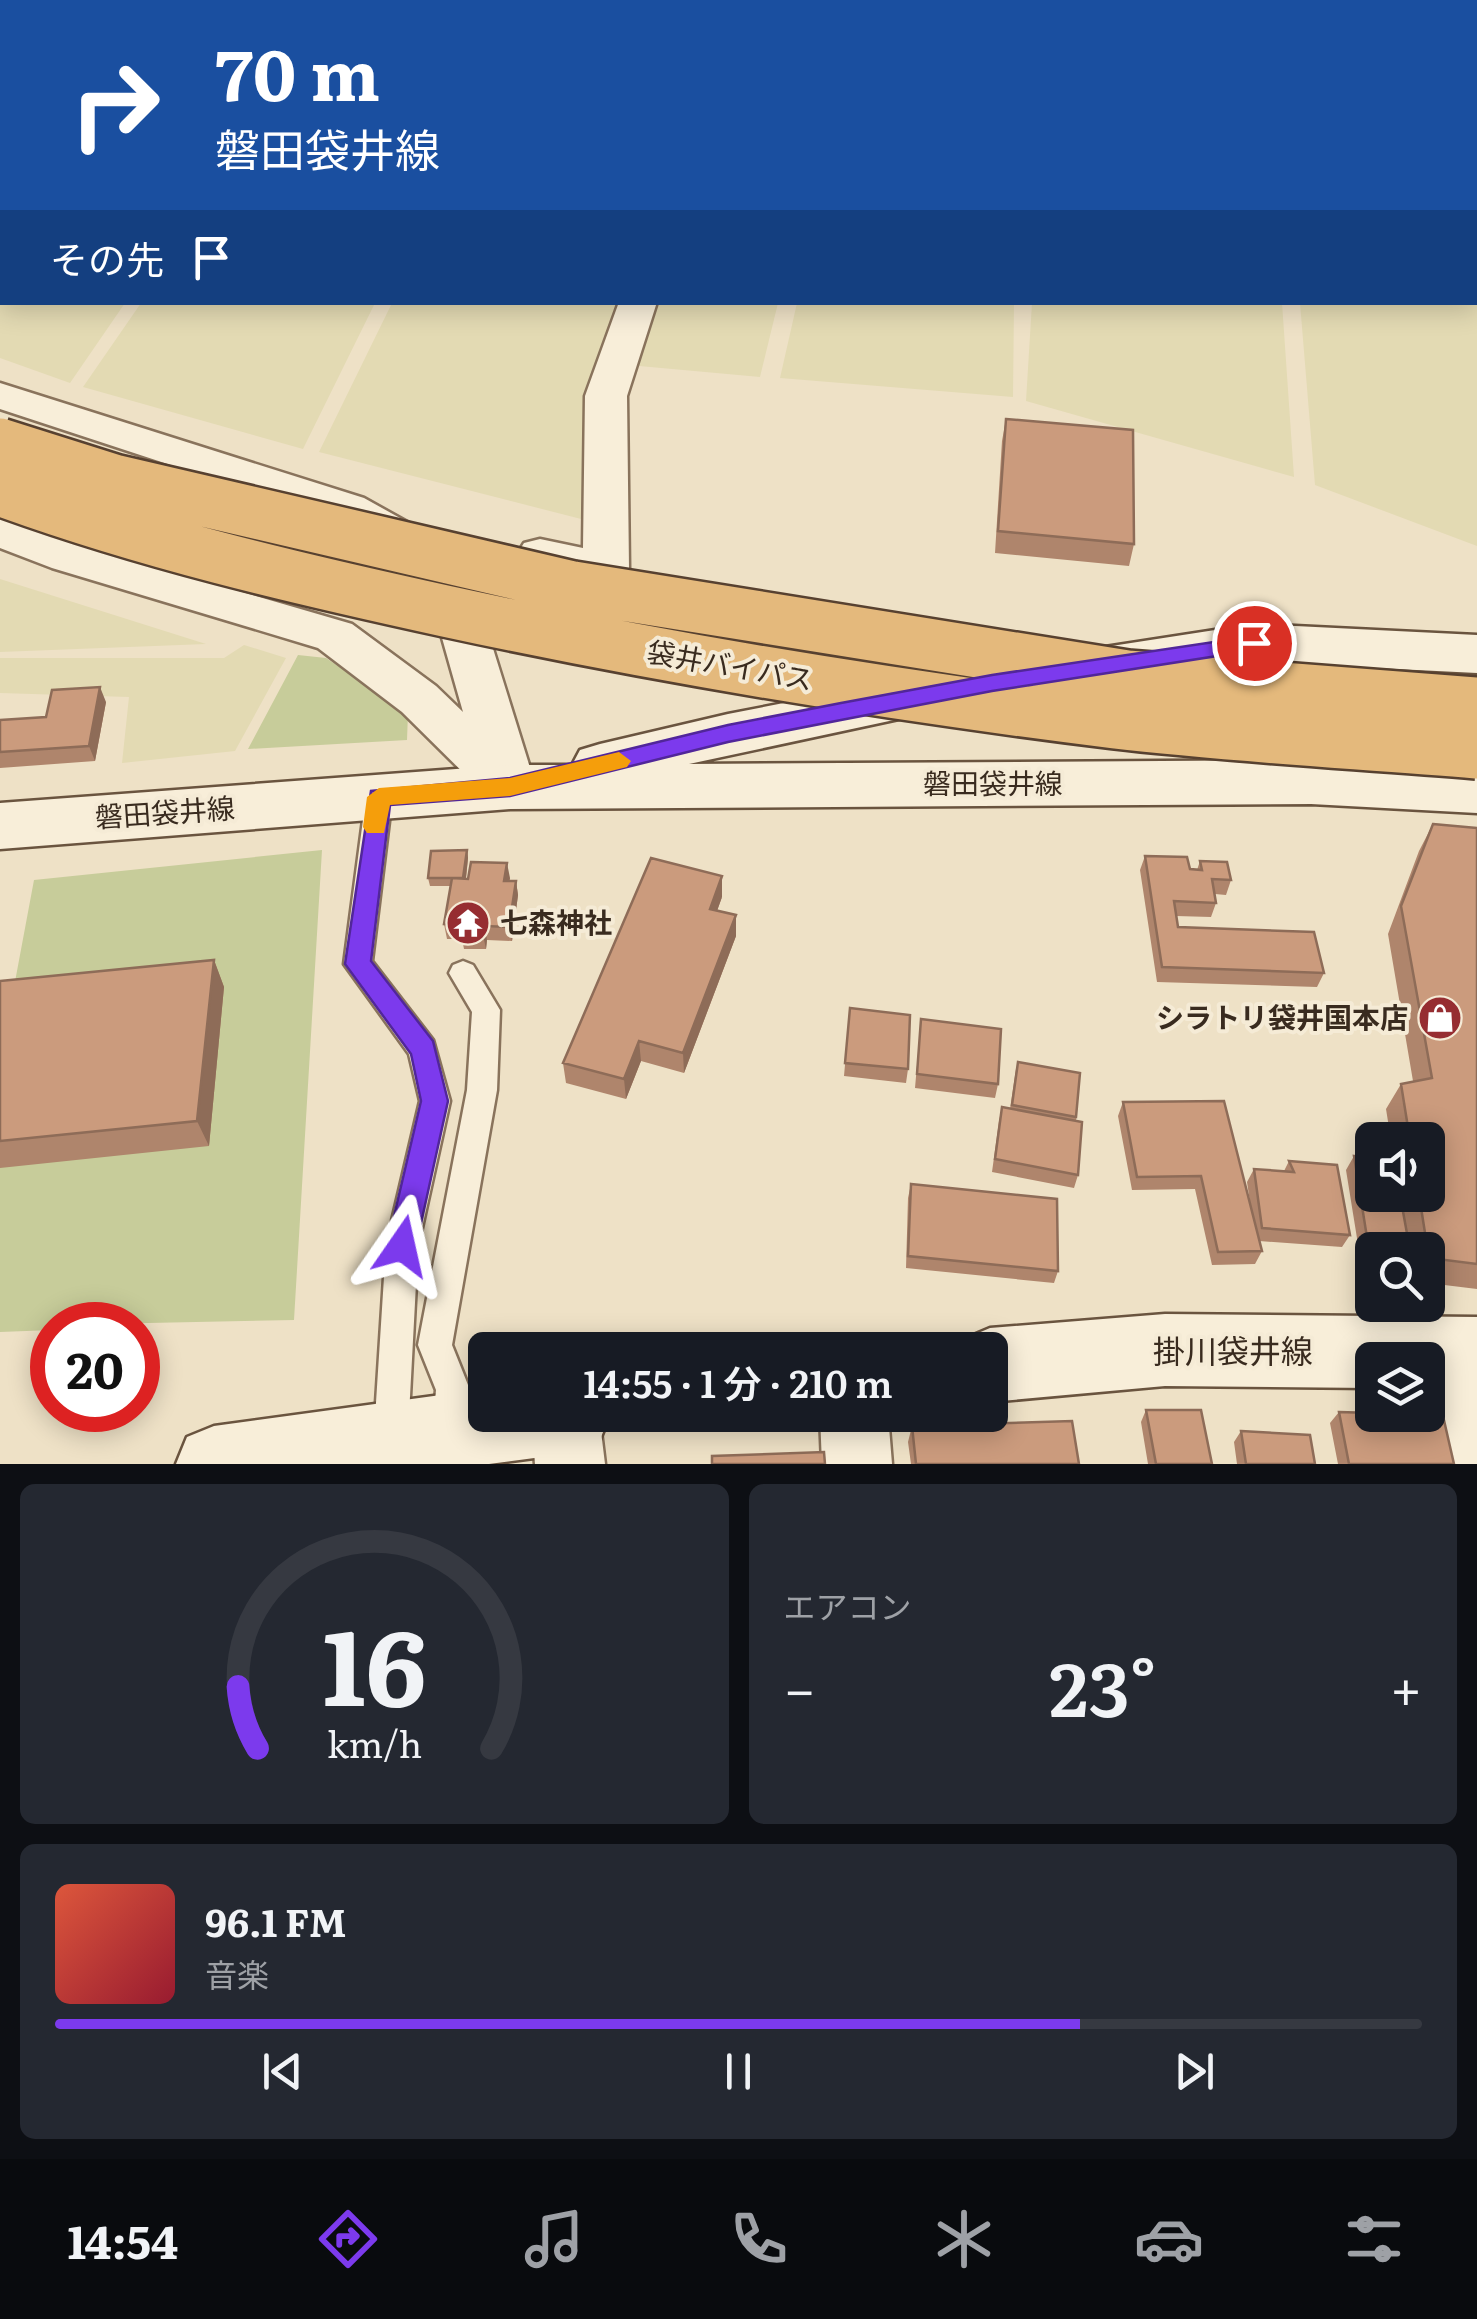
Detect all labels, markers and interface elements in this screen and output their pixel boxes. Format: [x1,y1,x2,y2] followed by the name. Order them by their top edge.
[215,19,380,123] text: 70 m
[50,40,180,170] icon: right
[215,114,440,181] text: 磐田袋井線
[50,229,164,286] text: その先
[184,230,239,285] icon: arrive
[1212,601,1297,686] pin
[1227,616,1282,671] icon: arrive
[644,629,816,699] street label: 袋井バイパス
[923,761,1063,803] street label: 磐田袋井線
[94,785,236,837] street label: 磐田袋井線
[445,900,491,946] temple icon: 七森神社
[500,900,612,942] place label: 七森神社
[1156,995,1408,1037] place label: シラトリ袋井国本店
[1417,995,1463,1041] shop icon: シラトリ袋井国本店
[1355,1122,1445,1432] map controls
[1355,1122,1445,1212] button: sound
[350,1194,454,1298] position arrow
[1355,1232,1445,1322] button: search
[30,1302,160,1432] speed limit sign: 20
[1153,1325,1313,1373] street label: 掛川袋井線
[1355,1342,1445,1432] button: layers
[583,1353,893,1410] text: 14:55 · 1 分 · 210 m
[784,1581,912,1629] text: エアコン
[322,1584,426,1738] text: 16
[1049,1629,1156,1740] text: 23°
[784,1645,816,1727] text: −
[1390,1645,1422,1727] text: +
[327,1716,422,1769] text: km/h
[205,1892,346,1949] text: 96.1 FM
[205,1949,269,1997] text: 音楽
[255,2044,310,2099] icon: previous
[711,2044,766,2099] icon: pause
[1167,2044,1222,2099] icon: next
[313,2204,383,2274] icon: directions
[519,2204,589,2274] icon: music
[724,2204,794,2274] icon: phone
[929,2204,999,2274] icon: climate
[1134,2204,1204,2274] icon: car
[1339,2204,1409,2274] icon: filters
[68,2206,178,2273] text: 14:54

